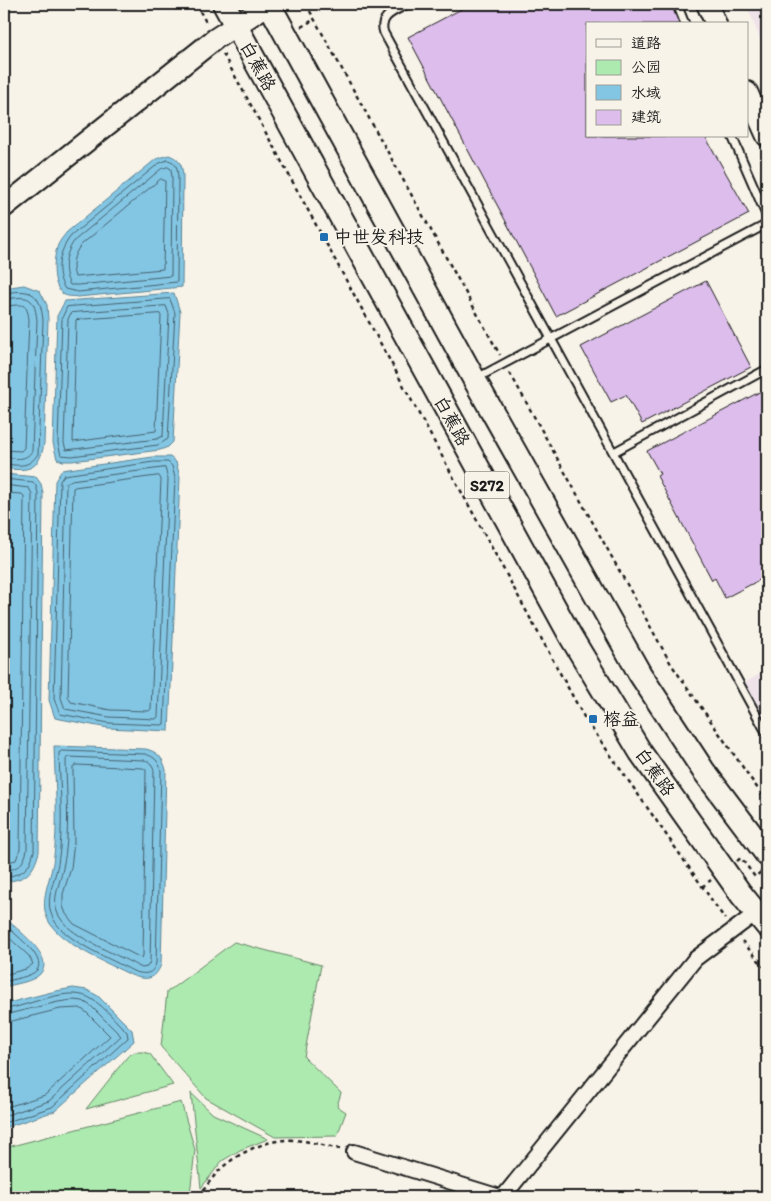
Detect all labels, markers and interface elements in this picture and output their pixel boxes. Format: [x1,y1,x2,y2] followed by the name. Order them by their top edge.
[586,22,748,138] legend
[631,34,661,52] text: 道路
[235,37,281,95] street label: 白蕉路
[631,58,661,76] text: 公园
[631,84,661,102] text: 水域
[631,108,661,126] text: 建筑
[334,226,424,248] place label: 中世发科技
[318,231,330,243] marker: 中世发科技
[429,392,475,450] street label: 白蕉路
[464,472,510,498] road number: S272
[603,708,639,730] place label: 榕益
[587,713,599,725] marker: 榕益
[631,744,679,800] street label: 白蕉路

